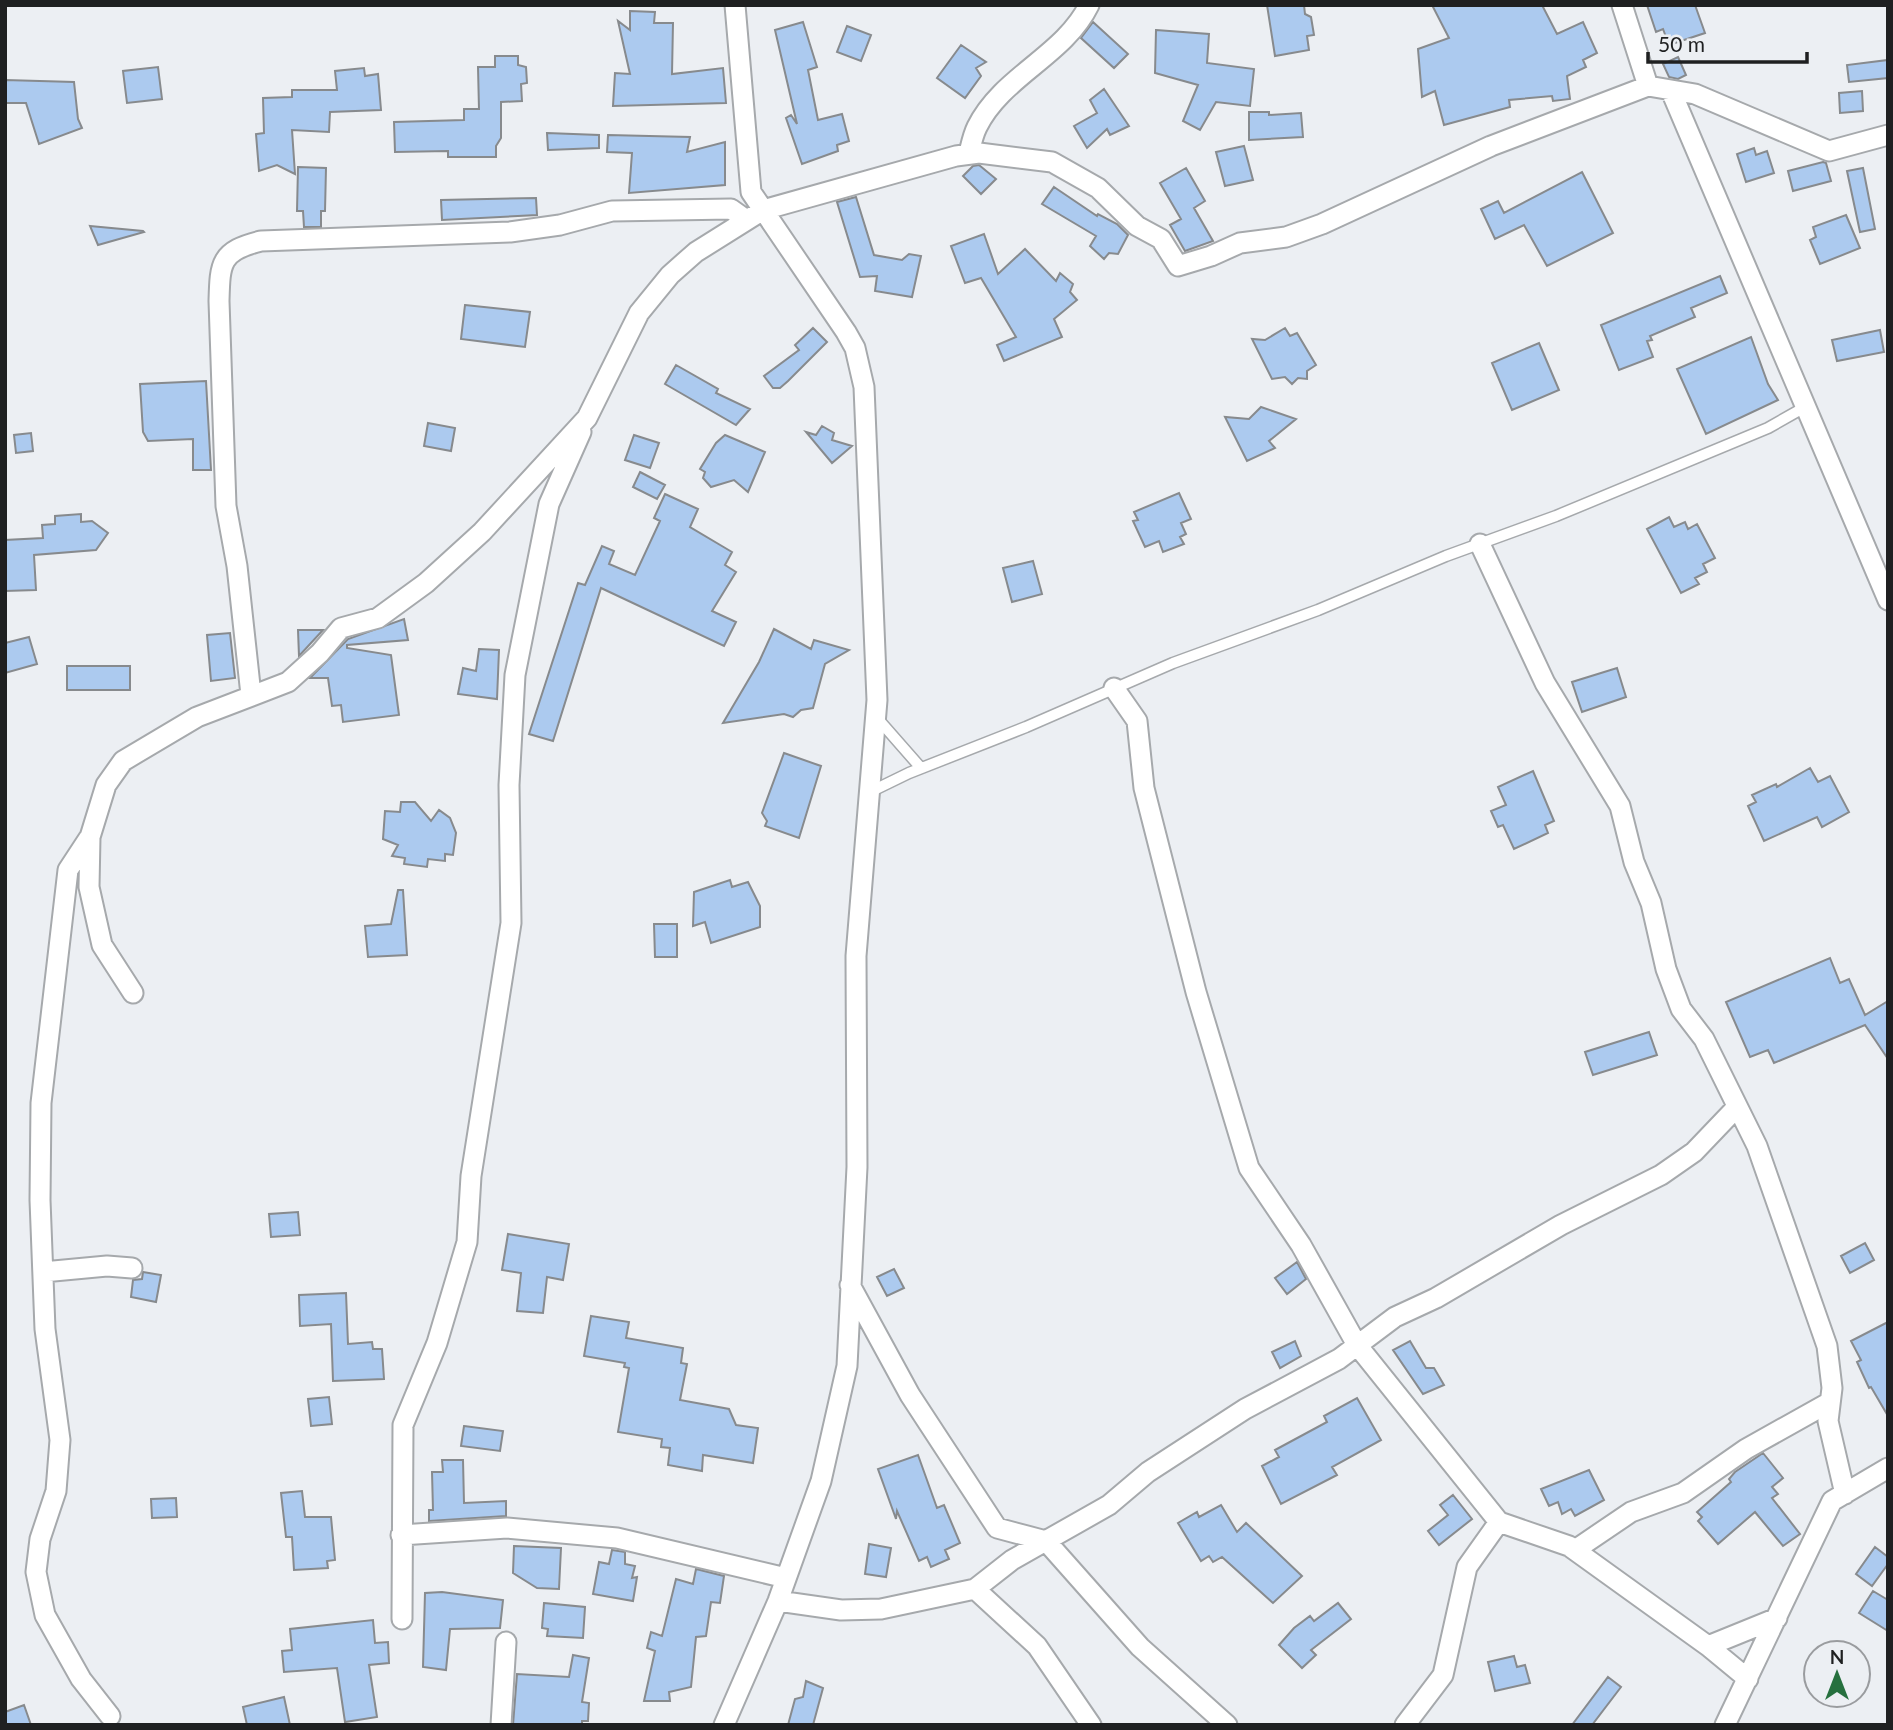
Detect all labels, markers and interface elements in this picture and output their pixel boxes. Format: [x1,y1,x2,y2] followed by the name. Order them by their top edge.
[1648,21,1807,65] scale bar
[1658,31,1705,56] text: 50 m
[1802,1639,1872,1709] north arrow
[1830,1645,1844,1668] text: N

